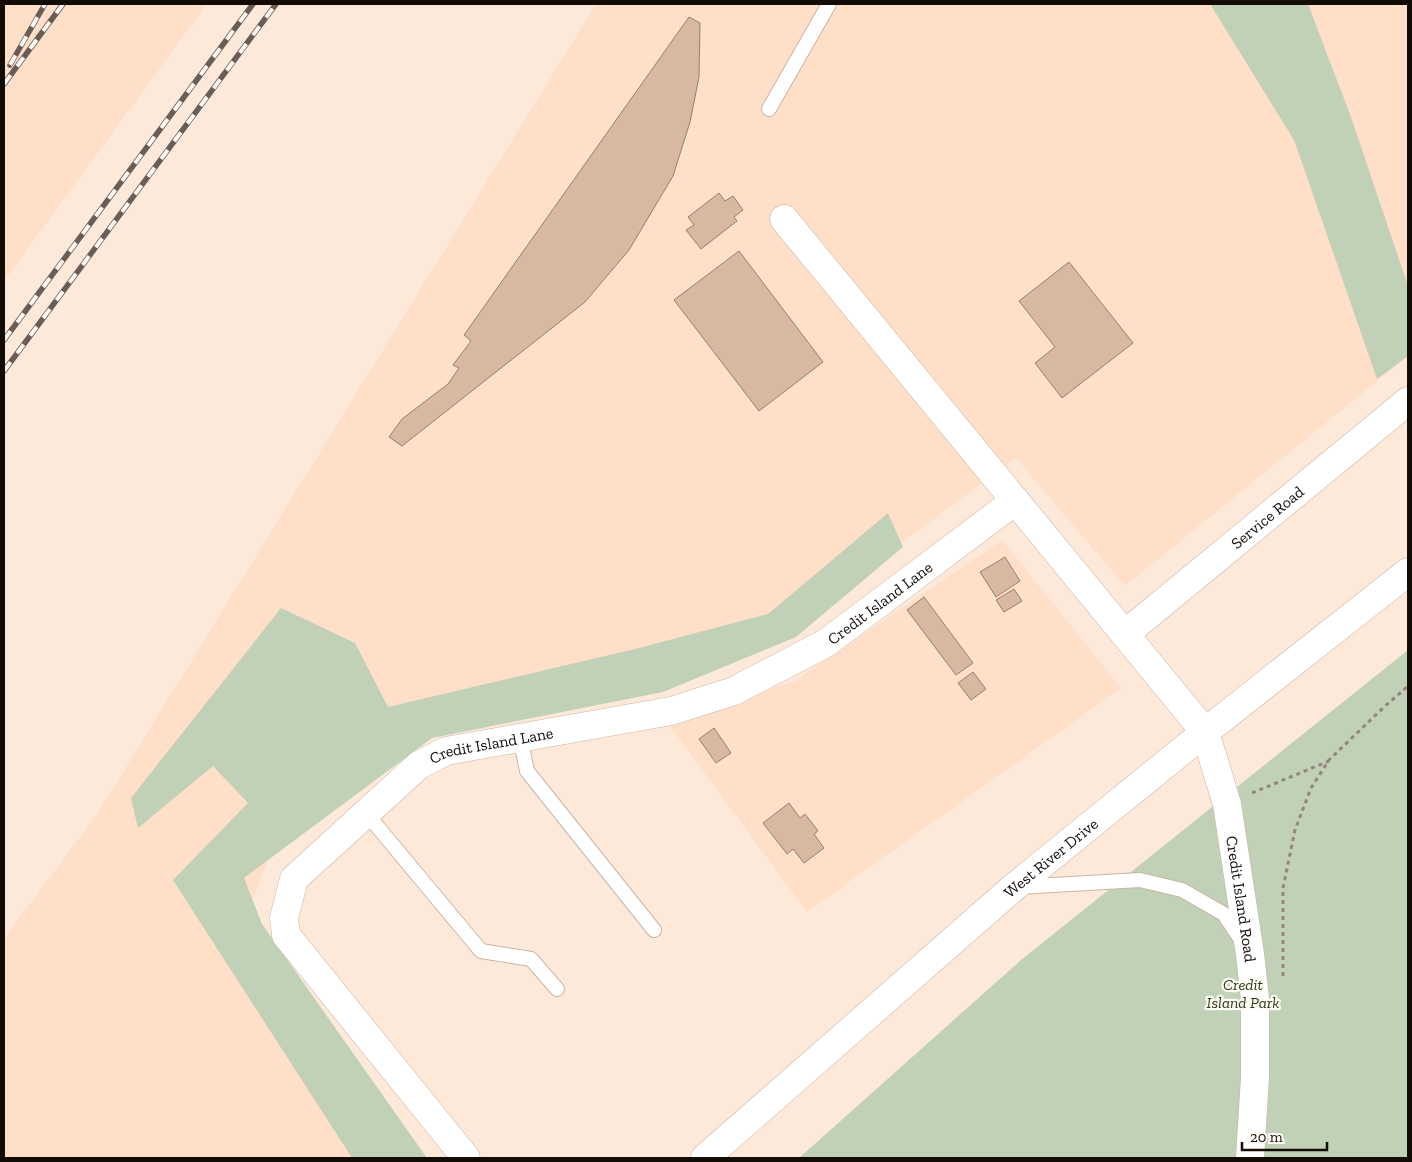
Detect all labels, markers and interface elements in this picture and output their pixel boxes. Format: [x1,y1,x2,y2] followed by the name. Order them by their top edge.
[1227,482,1308,553] street label: Service Road
[824,558,936,649] street label: Credit Island Lane
[426,723,555,768] street label: Credit Island Lane
[1000,814,1102,902] street label: West River Drive
[1222,835,1260,963] street label: Credit Island Road
[1207,975,1279,1012] park label: Credit Island Park
[1242,1120,1327,1152] scale bar
[1250,1128,1283,1146] text: 20 m

